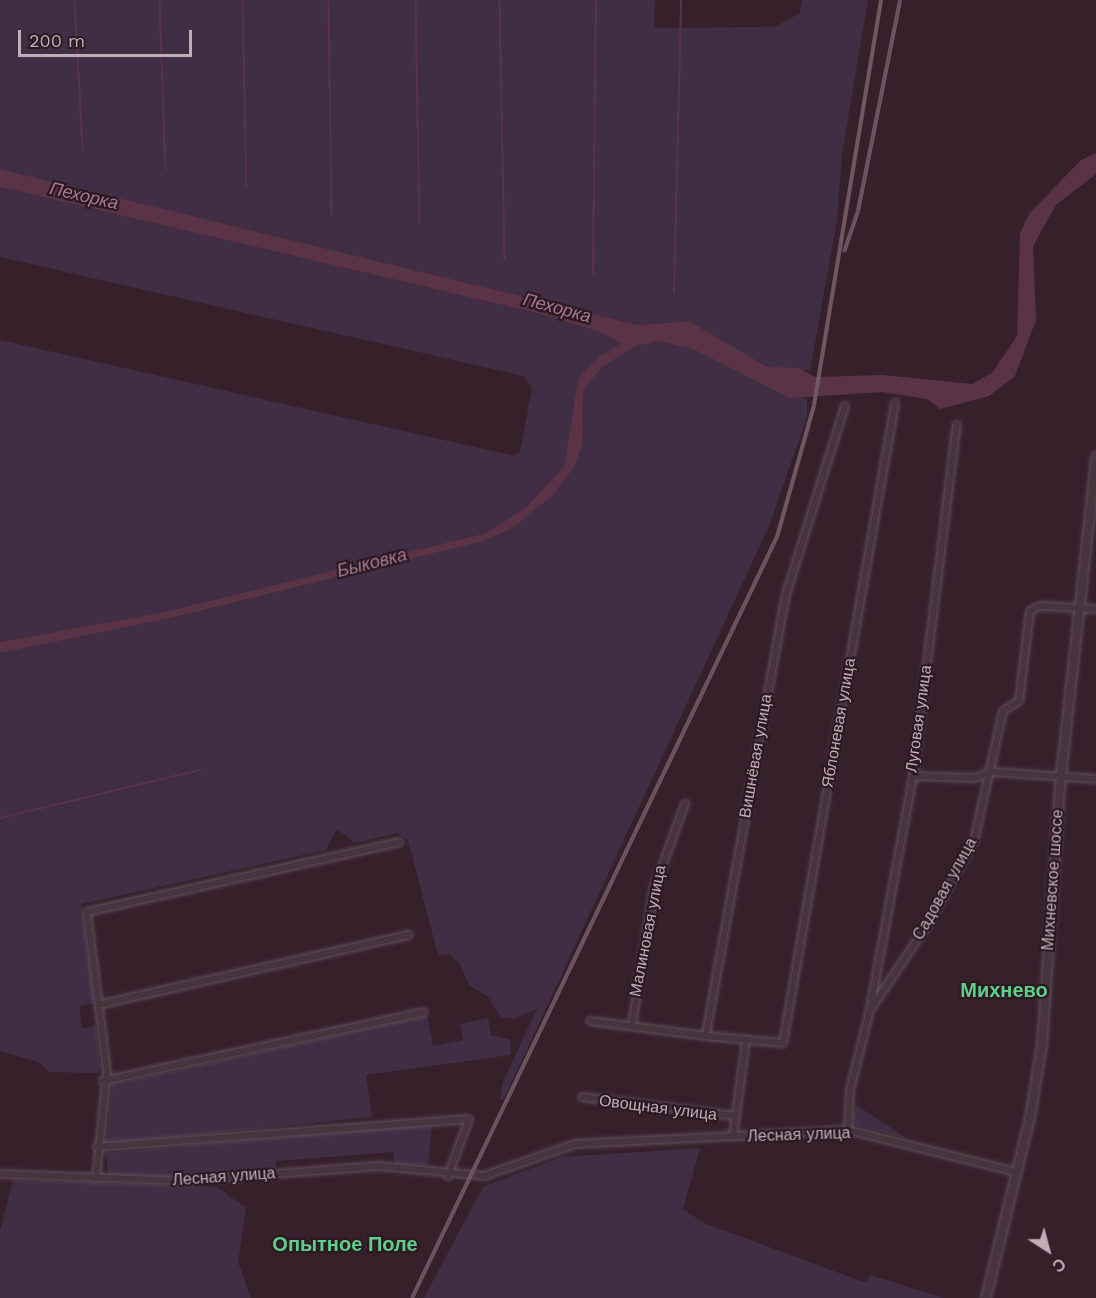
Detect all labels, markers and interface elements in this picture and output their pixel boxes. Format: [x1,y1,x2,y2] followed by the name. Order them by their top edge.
[21,18,195,56] scale bar
[29,30,85,51] text: 200 m
[48,178,120,214] water label: Пехорка
[521,289,593,327] water label: Пехорка
[335,544,409,582] water label: Быковка
[818,657,860,789] street label: Яблоневая улица
[902,664,936,774] street label: Луговая улица
[736,693,776,819] street label: Вишнёвая улица
[1038,809,1068,951] street label: Михневское шоссе
[909,834,981,944] street label: Садовая улица
[626,864,670,998] street label: Малиновая улица
[960,978,1048,1002] district label: Михнево
[598,1091,718,1125] street label: Овощная улица
[747,1124,851,1146] street label: Лесная улица
[172,1164,276,1190] street label: Лесная улица
[1018,1220,1078,1280] north arrow
[272,1232,418,1256] district label: Опытное Поле
[1049,1254,1069,1276] text: С

